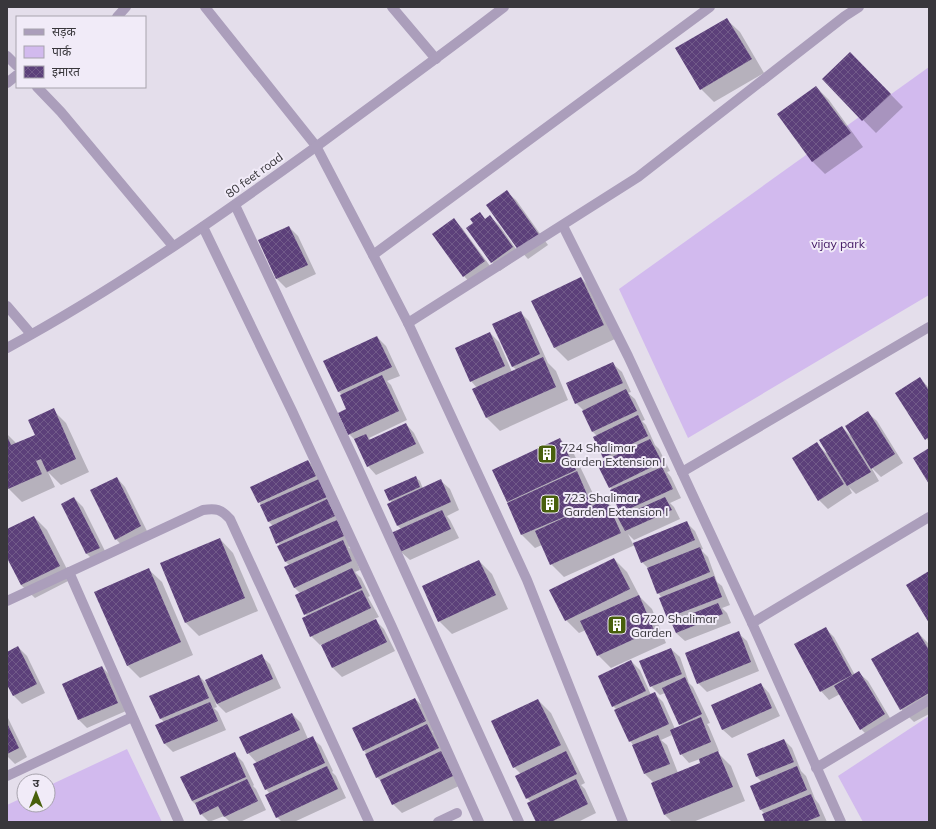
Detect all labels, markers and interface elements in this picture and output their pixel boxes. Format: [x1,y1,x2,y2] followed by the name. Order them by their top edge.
[16,16,146,88] legend
[52,24,77,39] text: सड़क
[52,44,72,59] text: पार्क
[52,64,81,79] text: इमारत
[222,149,286,201] street label: 80 feet road
[811,236,866,251] park label: vijay park
[561,440,665,469] place label: 724 Shalimar Garden Extension I
[536,443,558,465] building icon: 724 Shalimar Garden Extension I
[564,490,668,519] place label: 723 Shalimar Garden Extension I
[539,493,561,515] building icon: 723 Shalimar Garden Extension I
[631,611,718,640] place label: G 720 Shalimar Garden
[606,614,628,636] building icon: G 720 Shalimar Garden
[16,773,56,813] north arrow
[33,776,40,790] text: उ

